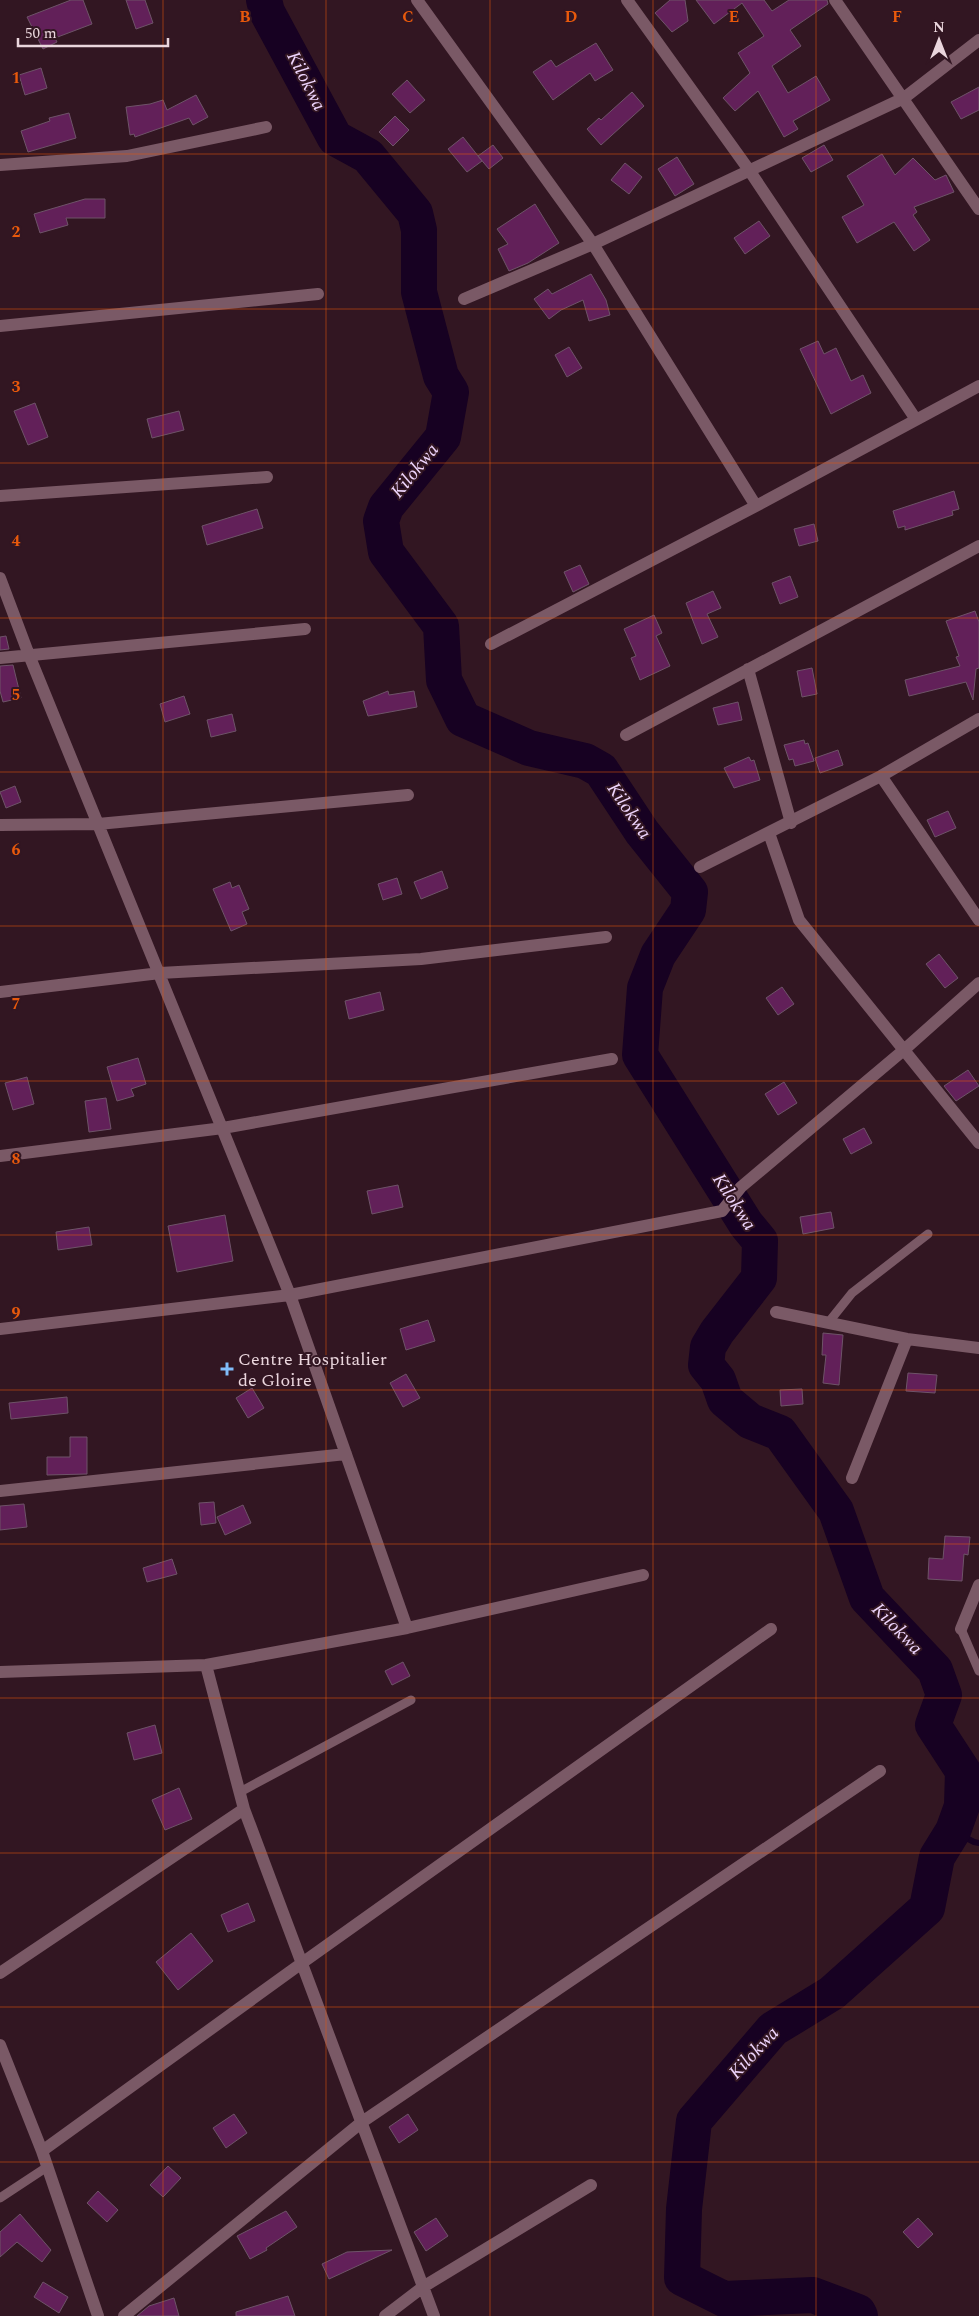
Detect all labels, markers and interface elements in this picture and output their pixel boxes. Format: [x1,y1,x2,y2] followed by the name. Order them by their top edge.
[239,5,251,29] text: B
[402,5,414,29] text: C
[565,5,578,29] text: D
[729,5,739,29] text: E
[892,5,902,29] text: F
[18,15,168,47] scale bar
[914,15,964,65] north arrow
[933,17,945,38] text: N
[25,22,57,45] text: 50 m
[279,46,333,116] water label: Kilokwa
[12,66,20,90] text: 1
[12,220,21,244] text: 2
[12,375,21,399] text: 3
[384,437,446,505] water label: Kilokwa
[12,529,21,553] text: 4
[12,683,20,707] text: 5
[599,777,659,846] water label: Kilokwa
[12,838,21,862] text: 6
[12,992,21,1016] text: 7
[12,1147,21,1171] text: 8
[705,1168,764,1237] water label: Kilokwa
[12,1301,21,1325] text: 9
[238,1346,387,1394] place label: Centre Hospitalier de Gloire
[220,1362,234,1376] marker: Centre Hospitalier de Gloire
[865,1596,930,1662] water label: Kilokwa
[722,2020,786,2086] water label: Kilokwa

